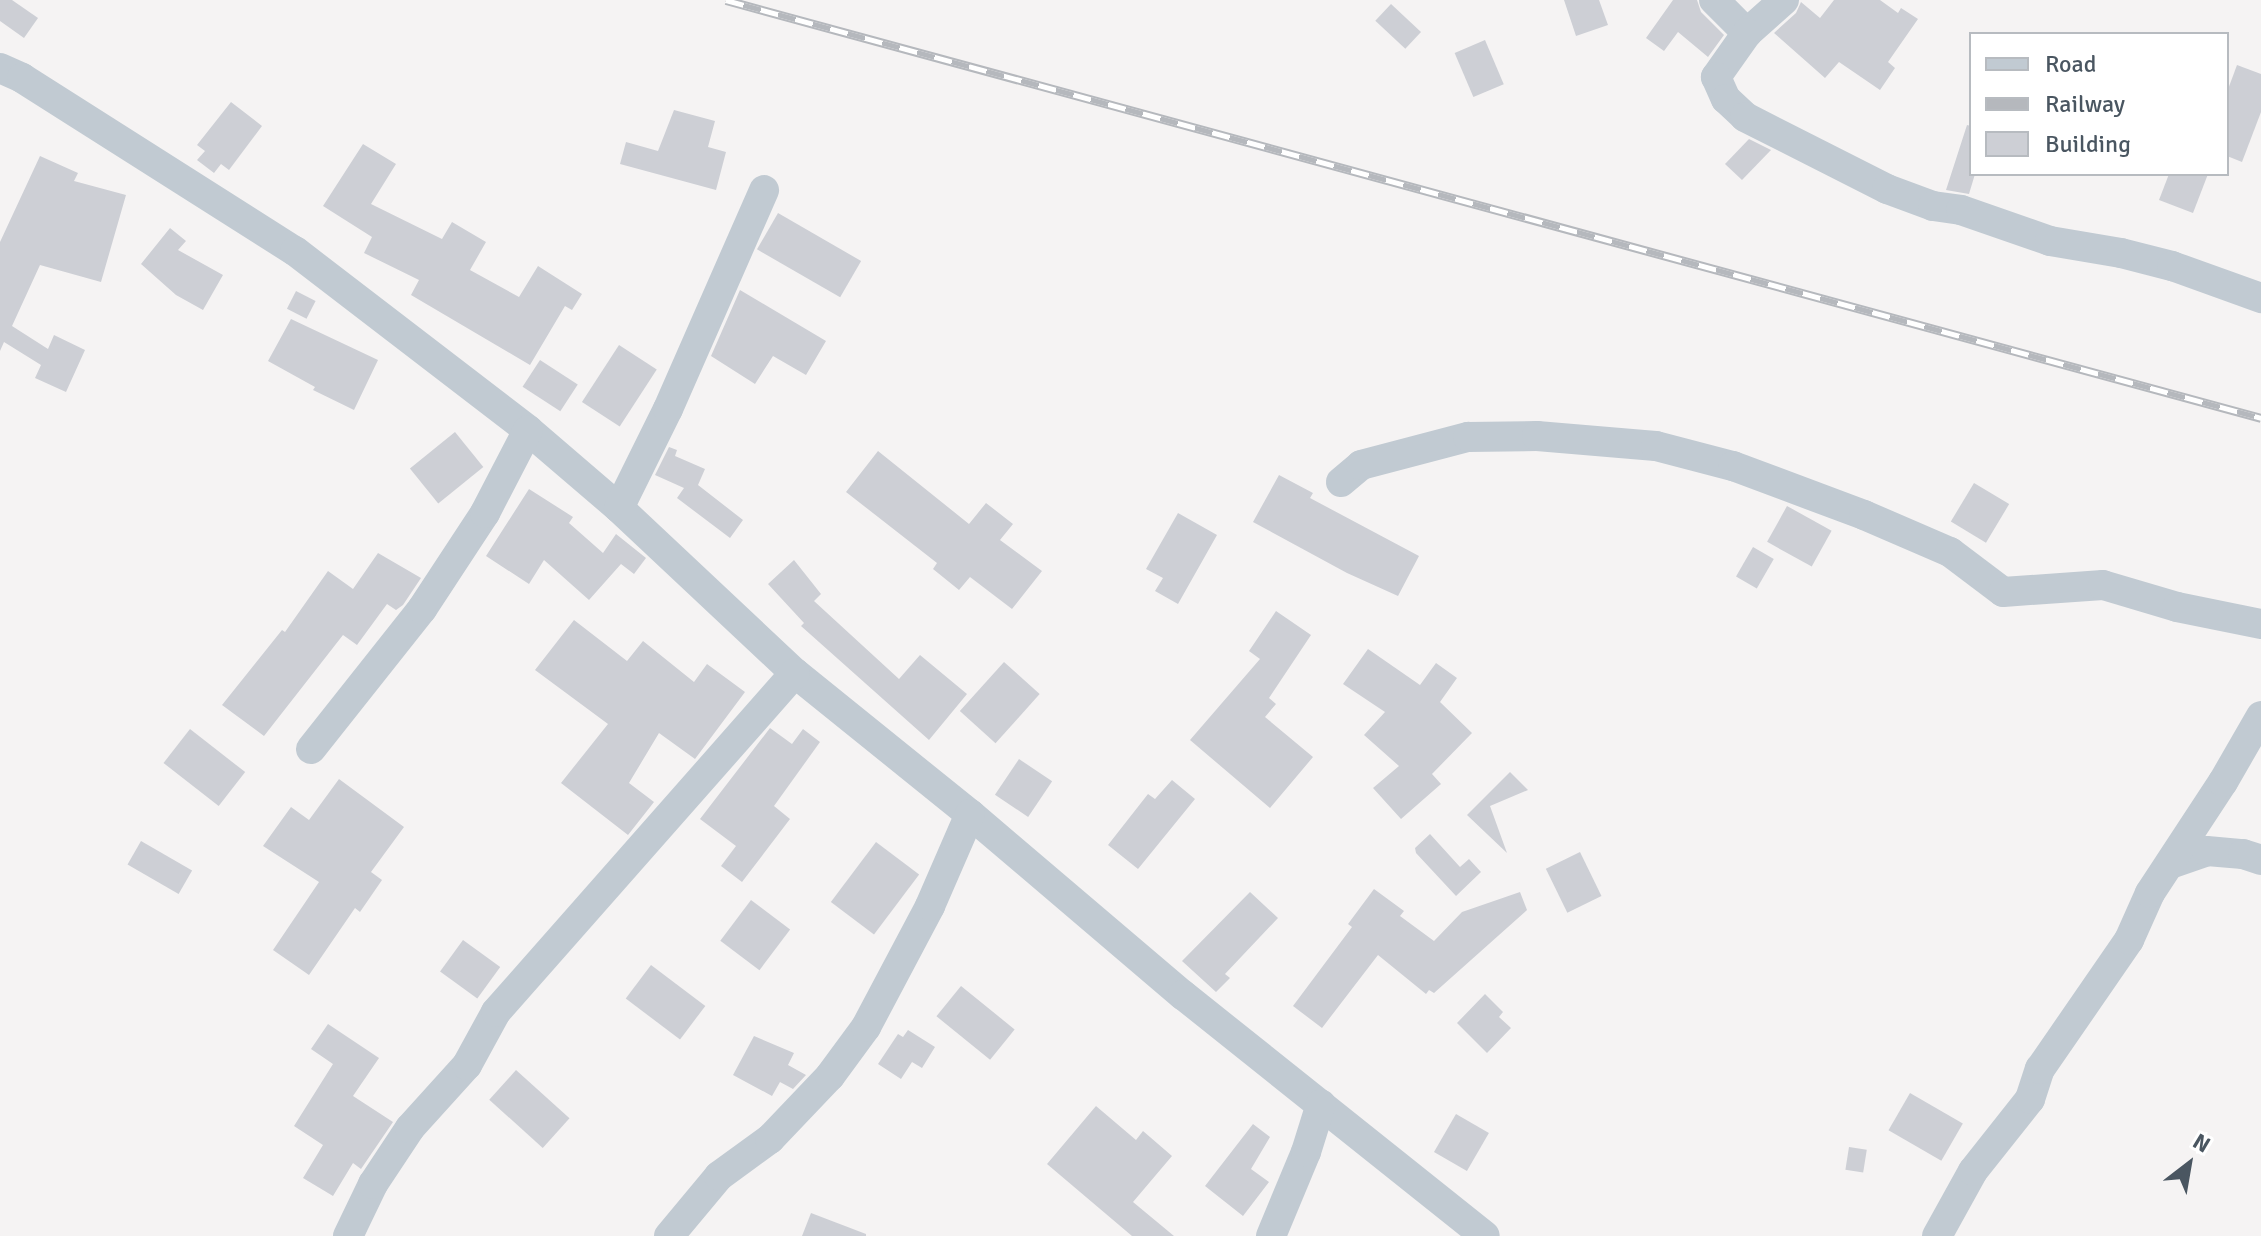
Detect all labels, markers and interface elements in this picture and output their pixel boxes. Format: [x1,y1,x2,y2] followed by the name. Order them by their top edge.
[1969,32,2229,176] legend
[2045,49,2096,79] text: Road
[2045,89,2125,119] text: Railway
[2045,129,2131,159] text: Building
[2149,1124,2229,1204] north arrow
[2188,1127,2215,1159] text: N

